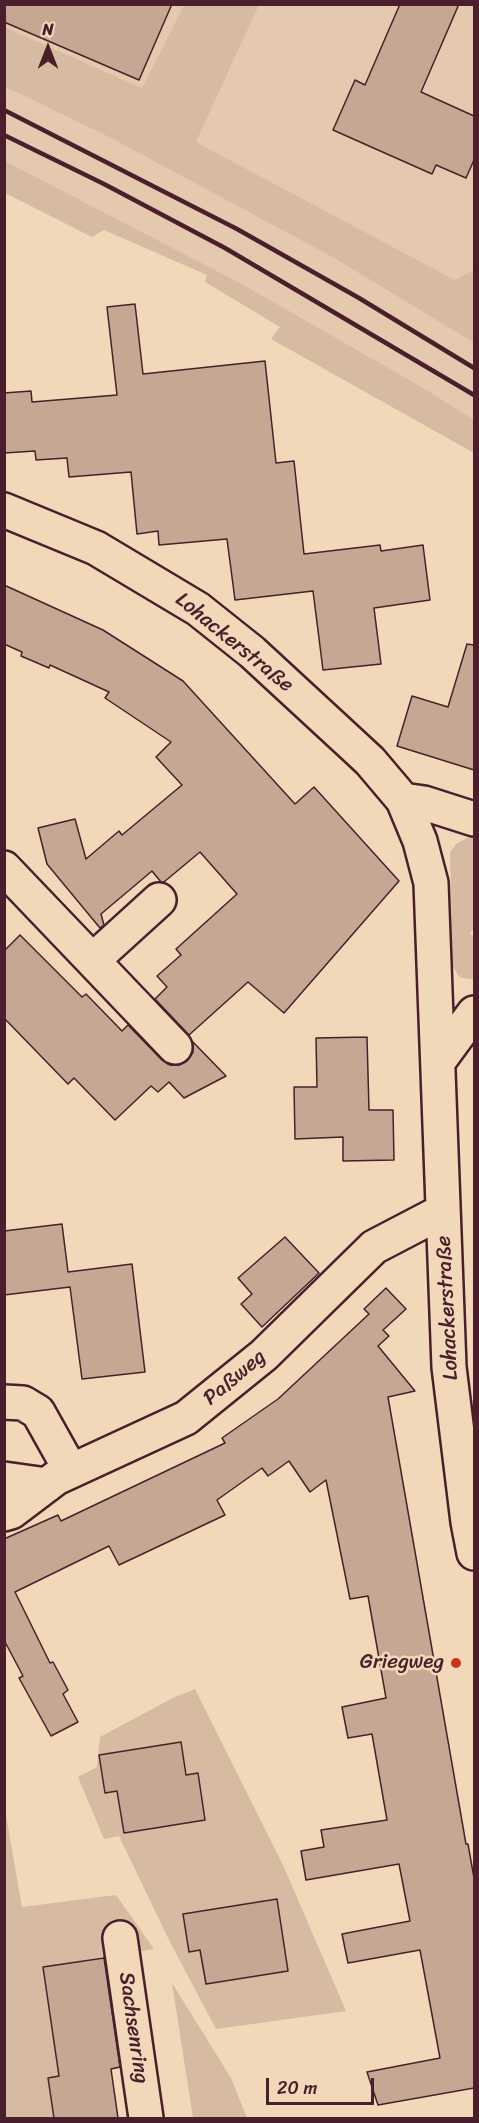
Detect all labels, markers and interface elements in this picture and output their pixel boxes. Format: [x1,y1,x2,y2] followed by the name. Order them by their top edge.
[42,15,54,44] text: N
[18,18,78,78] north arrow
[170,588,298,698] street label: Lohackerstraße
[432,1235,464,1381] street label: Lohackerstraße
[199,1345,271,1411] street label: Paßweg
[360,1650,444,1676] place label: Griegweg
[449,1656,463,1670] marker: Griegweg
[113,1971,153,2085] street label: Sachsenring
[269,2066,377,2104] scale bar
[277,2072,317,2104] text: 20 m

